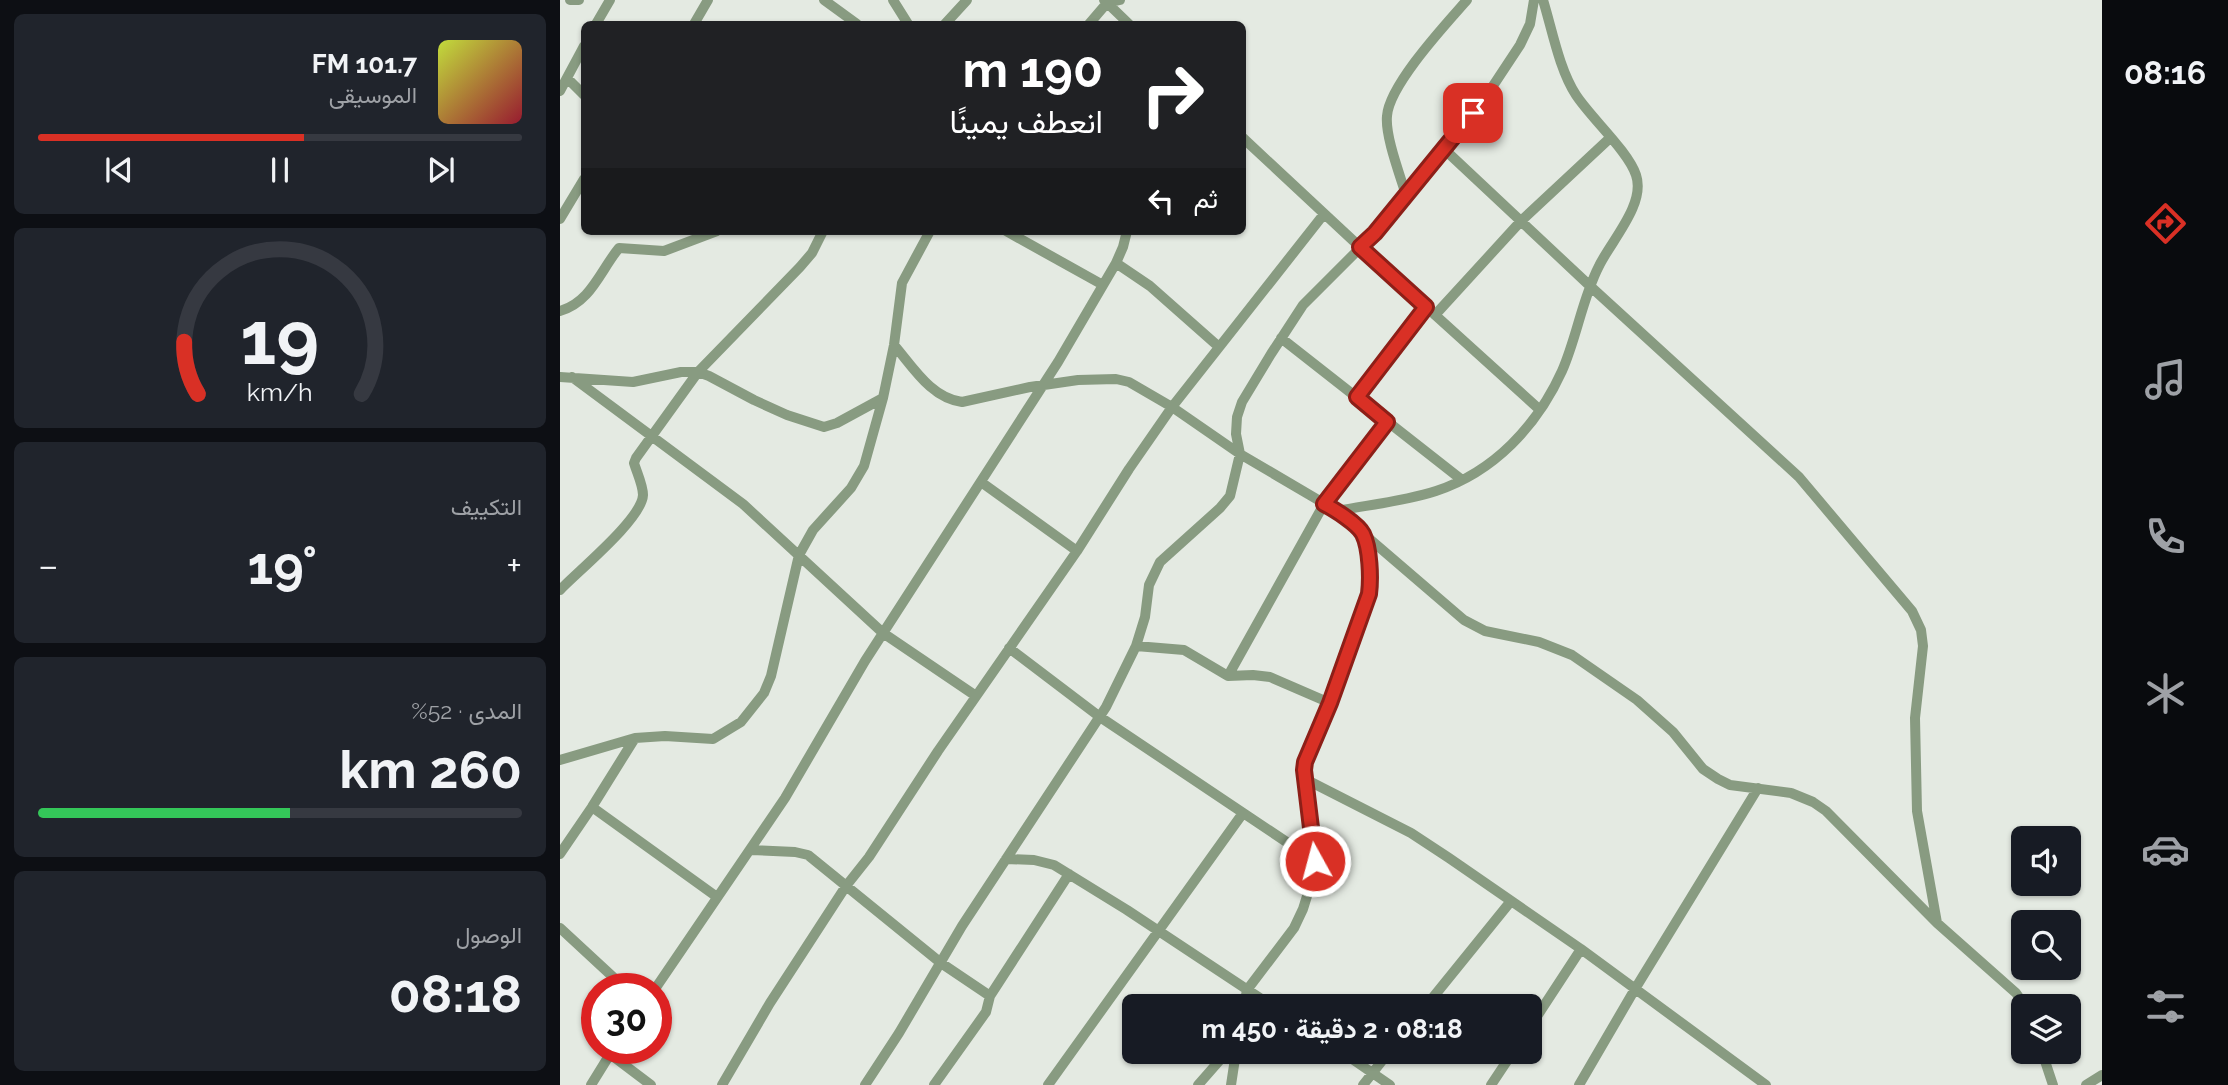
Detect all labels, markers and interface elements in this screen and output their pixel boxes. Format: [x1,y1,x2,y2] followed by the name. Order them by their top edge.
[962,41,1103,98] text: 190 m
[312,49,417,79] text: 101.7 FM
[1127,49,1218,140] icon: right
[2124,54,2206,91] text: 08:16
[329,81,417,108] text: الموسيقى
[1443,83,1503,143] pin
[1454,94,1492,132] icon: arrive
[950,103,1103,140] text: انعطف يمينًا
[100,151,138,189] icon: previous
[261,151,299,189] icon: pause
[422,151,460,189] icon: next
[1142,182,1180,220] icon: left
[1194,184,1218,214] text: ثم
[2141,199,2190,248] icon: directions
[241,297,319,382] text: 19
[2141,355,2190,404] icon: music
[247,377,313,407] text: km/h
[451,493,522,520] text: التكييف
[2141,512,2190,561] icon: phone
[248,535,317,596] text: 19°
[38,543,58,588] text: −
[506,543,522,588] text: +
[2141,669,2190,718] icon: climate
[411,697,522,724] text: المدى · 52%
[339,739,522,800] text: 260 km
[1278,824,1352,898] position arrow
[2141,825,2190,874] icon: car
[2011,826,2081,1064] map controls
[2011,826,2081,896] button: sound
[2011,910,2081,980] button: search
[456,921,522,948] text: الوصول
[389,963,522,1024] text: 08:18
[581,973,672,1064] speed limit sign: 30
[2141,982,2190,1031] icon: filters
[2011,994,2081,1064] button: layers
[1201,1014,1463,1044] text: 08:18 · 2 دقيقة · 450 m

